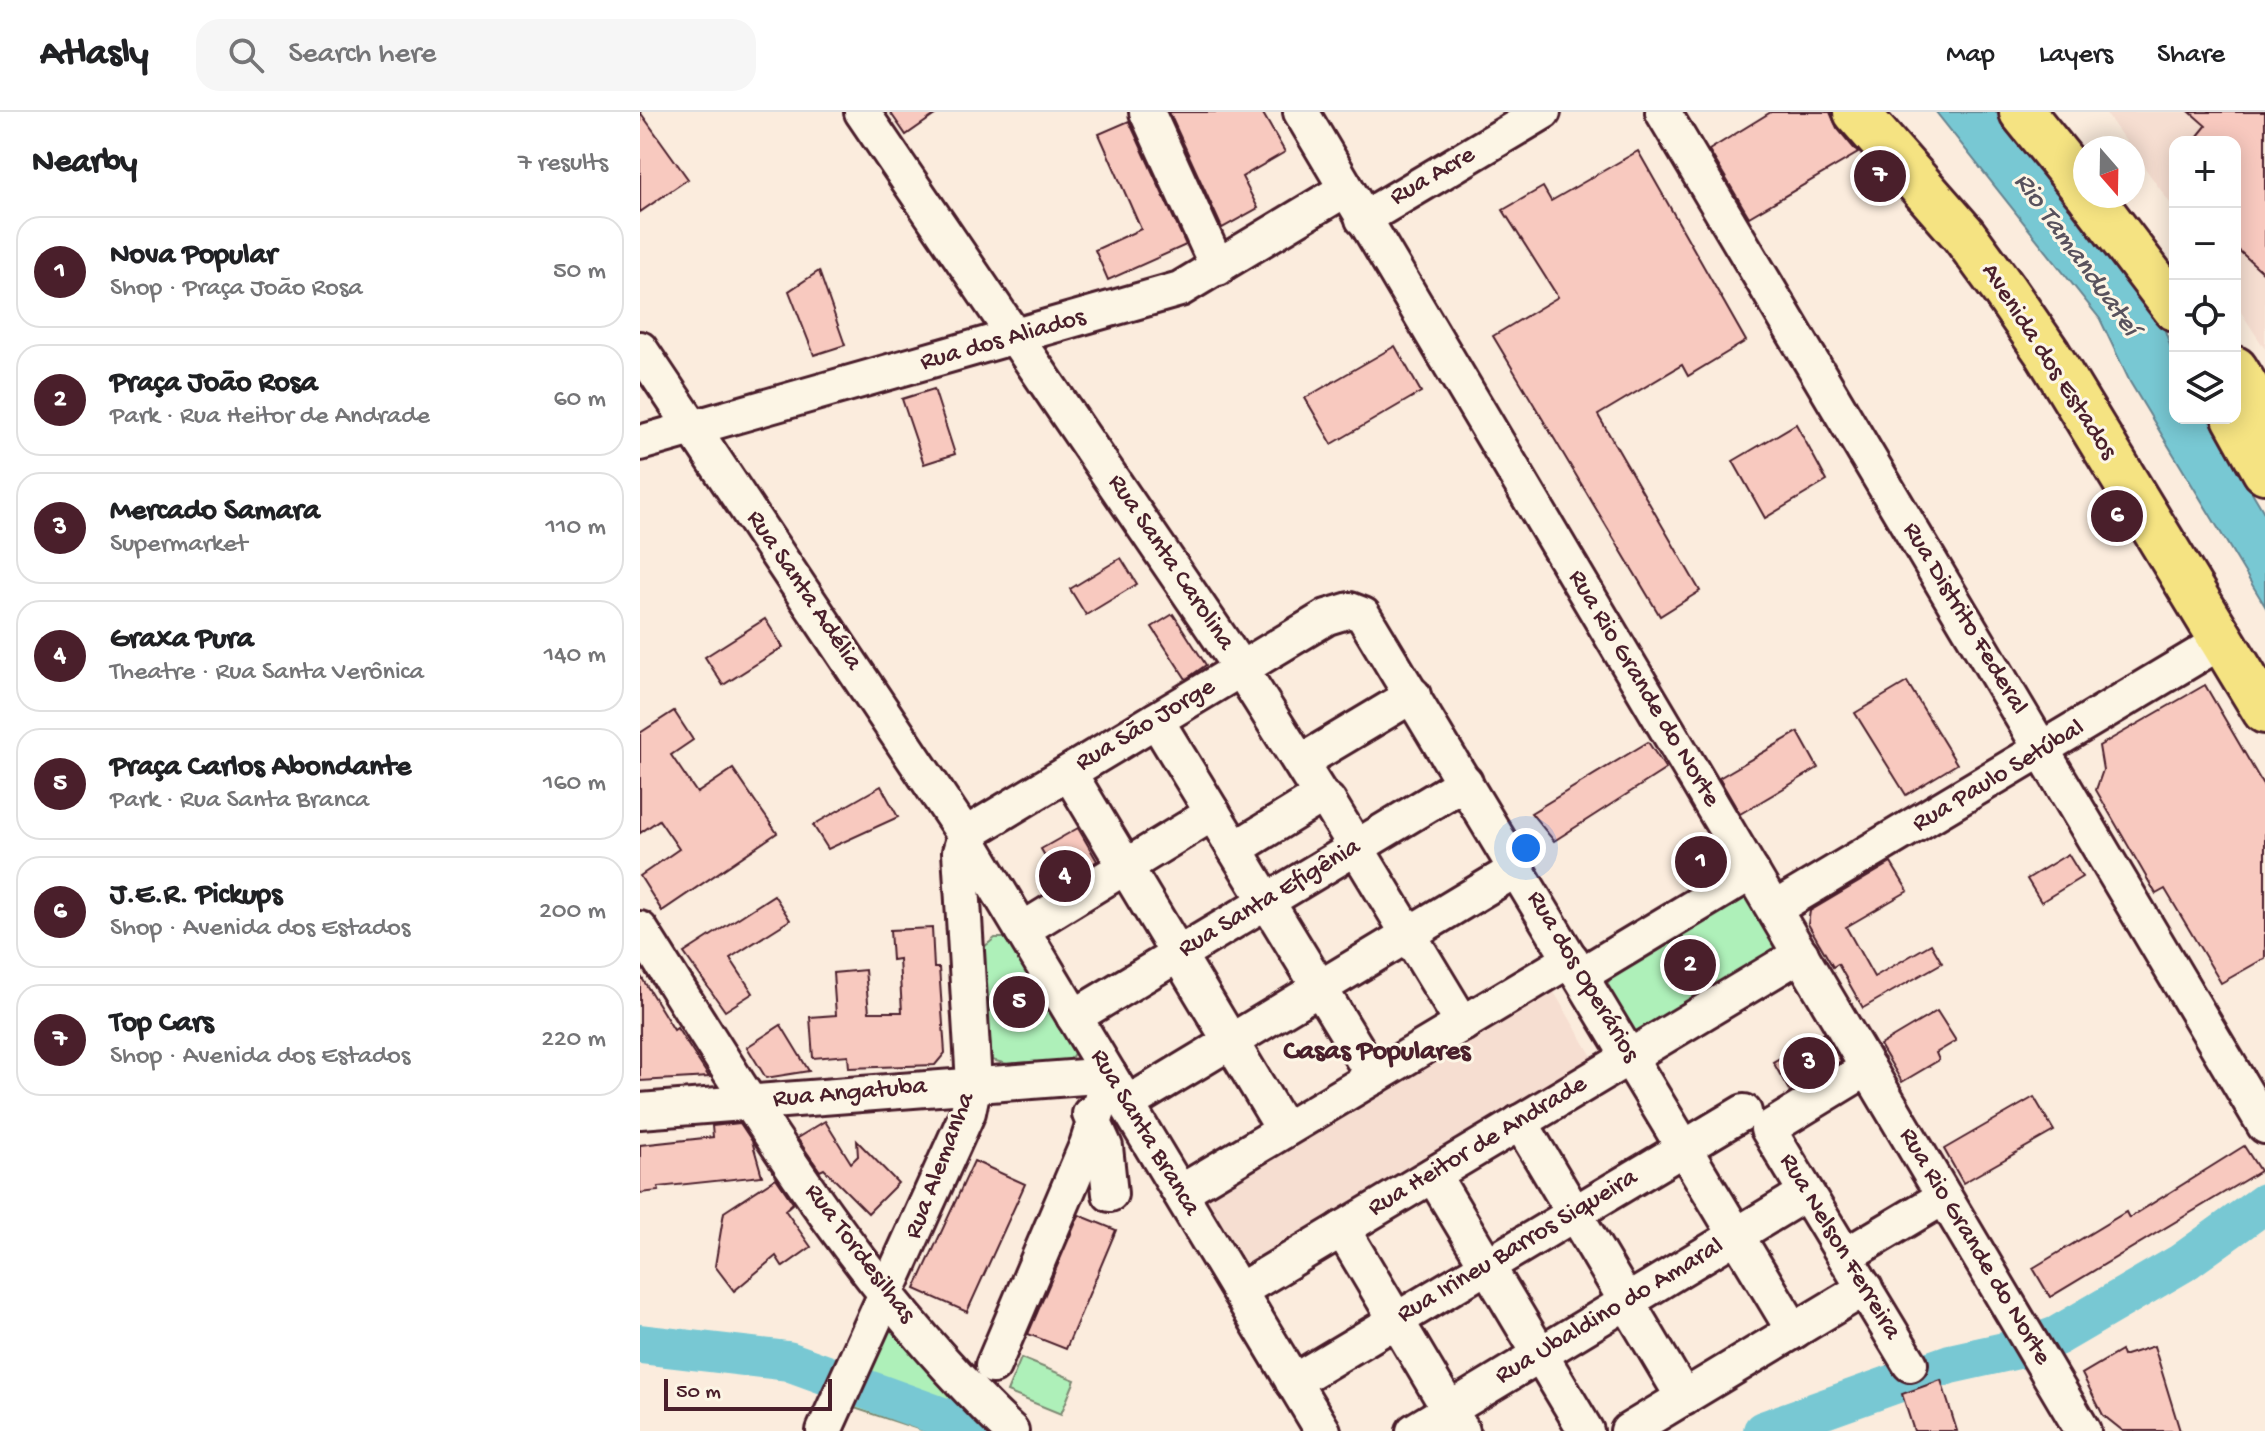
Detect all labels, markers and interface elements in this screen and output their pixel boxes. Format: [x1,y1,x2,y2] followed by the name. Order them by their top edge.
[196,19,756,91] search box
[40,33,148,77] text: Atlasly
[224,33,268,77] icon: search
[288,38,436,73] text: Search here
[1946,39,1995,72] text: Map
[2039,39,2113,72] text: Layers
[2157,39,2225,72] text: Share
[2073,136,2145,208] north arrow
[2169,136,2241,424] map controls
[2169,136,2241,208] button: +
[1385,140,1482,214] street label: Rua Acre
[32,144,137,184] text: Nearby
[1854,146,1906,206] pin: 7
[518,149,608,180] text: 7 results
[2006,167,2149,347] water label: Rio Tamanduateí
[2169,208,2241,280] button: −
[110,239,277,274] text: Nova Popular
[55,257,65,288] text: 1
[553,257,606,288] text: 50 m
[1973,258,2124,467] street label: Avenida dos Estados
[110,274,363,305] text: Shop · Praça João Rosa
[2169,280,2241,352] button: locate
[917,302,1090,379] street label: Rua dos Aliados
[2169,352,2241,424] button: layers
[110,367,318,402] text: Praça João Rosa
[54,385,66,416] text: 2
[553,385,606,416] text: 60 m
[110,402,430,433] text: Park · Rua Heitor de Andrade
[1100,469,1241,658] street label: Rua Santa Carolina
[2091,486,2143,546] pin: 6
[110,495,320,530] text: Mercado Samara
[738,505,869,678] street label: Rua Santa Adélia
[53,513,67,544] text: 3
[546,513,606,544] text: 110 m
[1894,517,2034,721] street label: Rua Distrito Federal
[110,530,247,561] text: Supermarket
[1560,565,1726,814] street label: Rua Rio Grande do Norte
[110,623,254,658] text: Graxa Pura
[54,641,66,672] text: 4
[544,641,606,672] text: 140 m
[110,658,424,689] text: Theatre · Rua Santa Verônica
[1071,672,1222,780] street label: Rua São Jorge
[1907,714,2091,840] street label: Rua Paulo Setúbal
[110,751,411,786] text: Praça Carlos Abondante
[53,769,67,800] text: 5
[543,769,606,800] text: 160 m
[110,786,369,817] text: Park · Rua Santa Branca
[1506,828,1546,868] your location
[1173,832,1368,966] street label: Rua Santa Efigênia
[1675,832,1727,892] pin: 1
[1039,846,1091,906] pin: 4
[110,879,282,914] text: J.E.R. Pickups
[1519,886,1646,1069] street label: Rua dos Operários
[53,897,67,928] text: 6
[539,897,606,928] text: 200 m
[110,914,410,945] text: Shop · Avenida dos Estados
[1664,935,1716,995] pin: 2
[993,972,1045,1032] pin: 5
[110,1007,214,1042] text: Top Cars
[53,1025,67,1056] text: 7
[541,1025,606,1056] text: 220 m
[1783,1033,1835,1093] pin: 3
[1284,1036,1472,1069] district label: Casas Populares
[110,1042,410,1073] text: Shop · Avenida dos Estados
[1082,1044,1207,1223] street label: Rua Santa Branca
[1363,1069,1594,1225] street label: Rua Heitor de Andrade
[772,1072,930,1116] street label: Rua Angatuba
[899,1087,984,1244] street label: Rua Alemanha
[1891,1123,2057,1372] street label: Rua Rio Grande do Norte
[1771,1148,1908,1347] street label: Rua Nelson Ferreira
[1392,1162,1645,1331] street label: Rua Irineu Barros Siqueira
[796,1178,922,1331] street label: Rua Tordesilhas
[1490,1232,1730,1392] street label: Rua Ubaldino do Amaral
[664,1375,832,1411] scale bar
[676,1380,721,1406] text: 50 m

